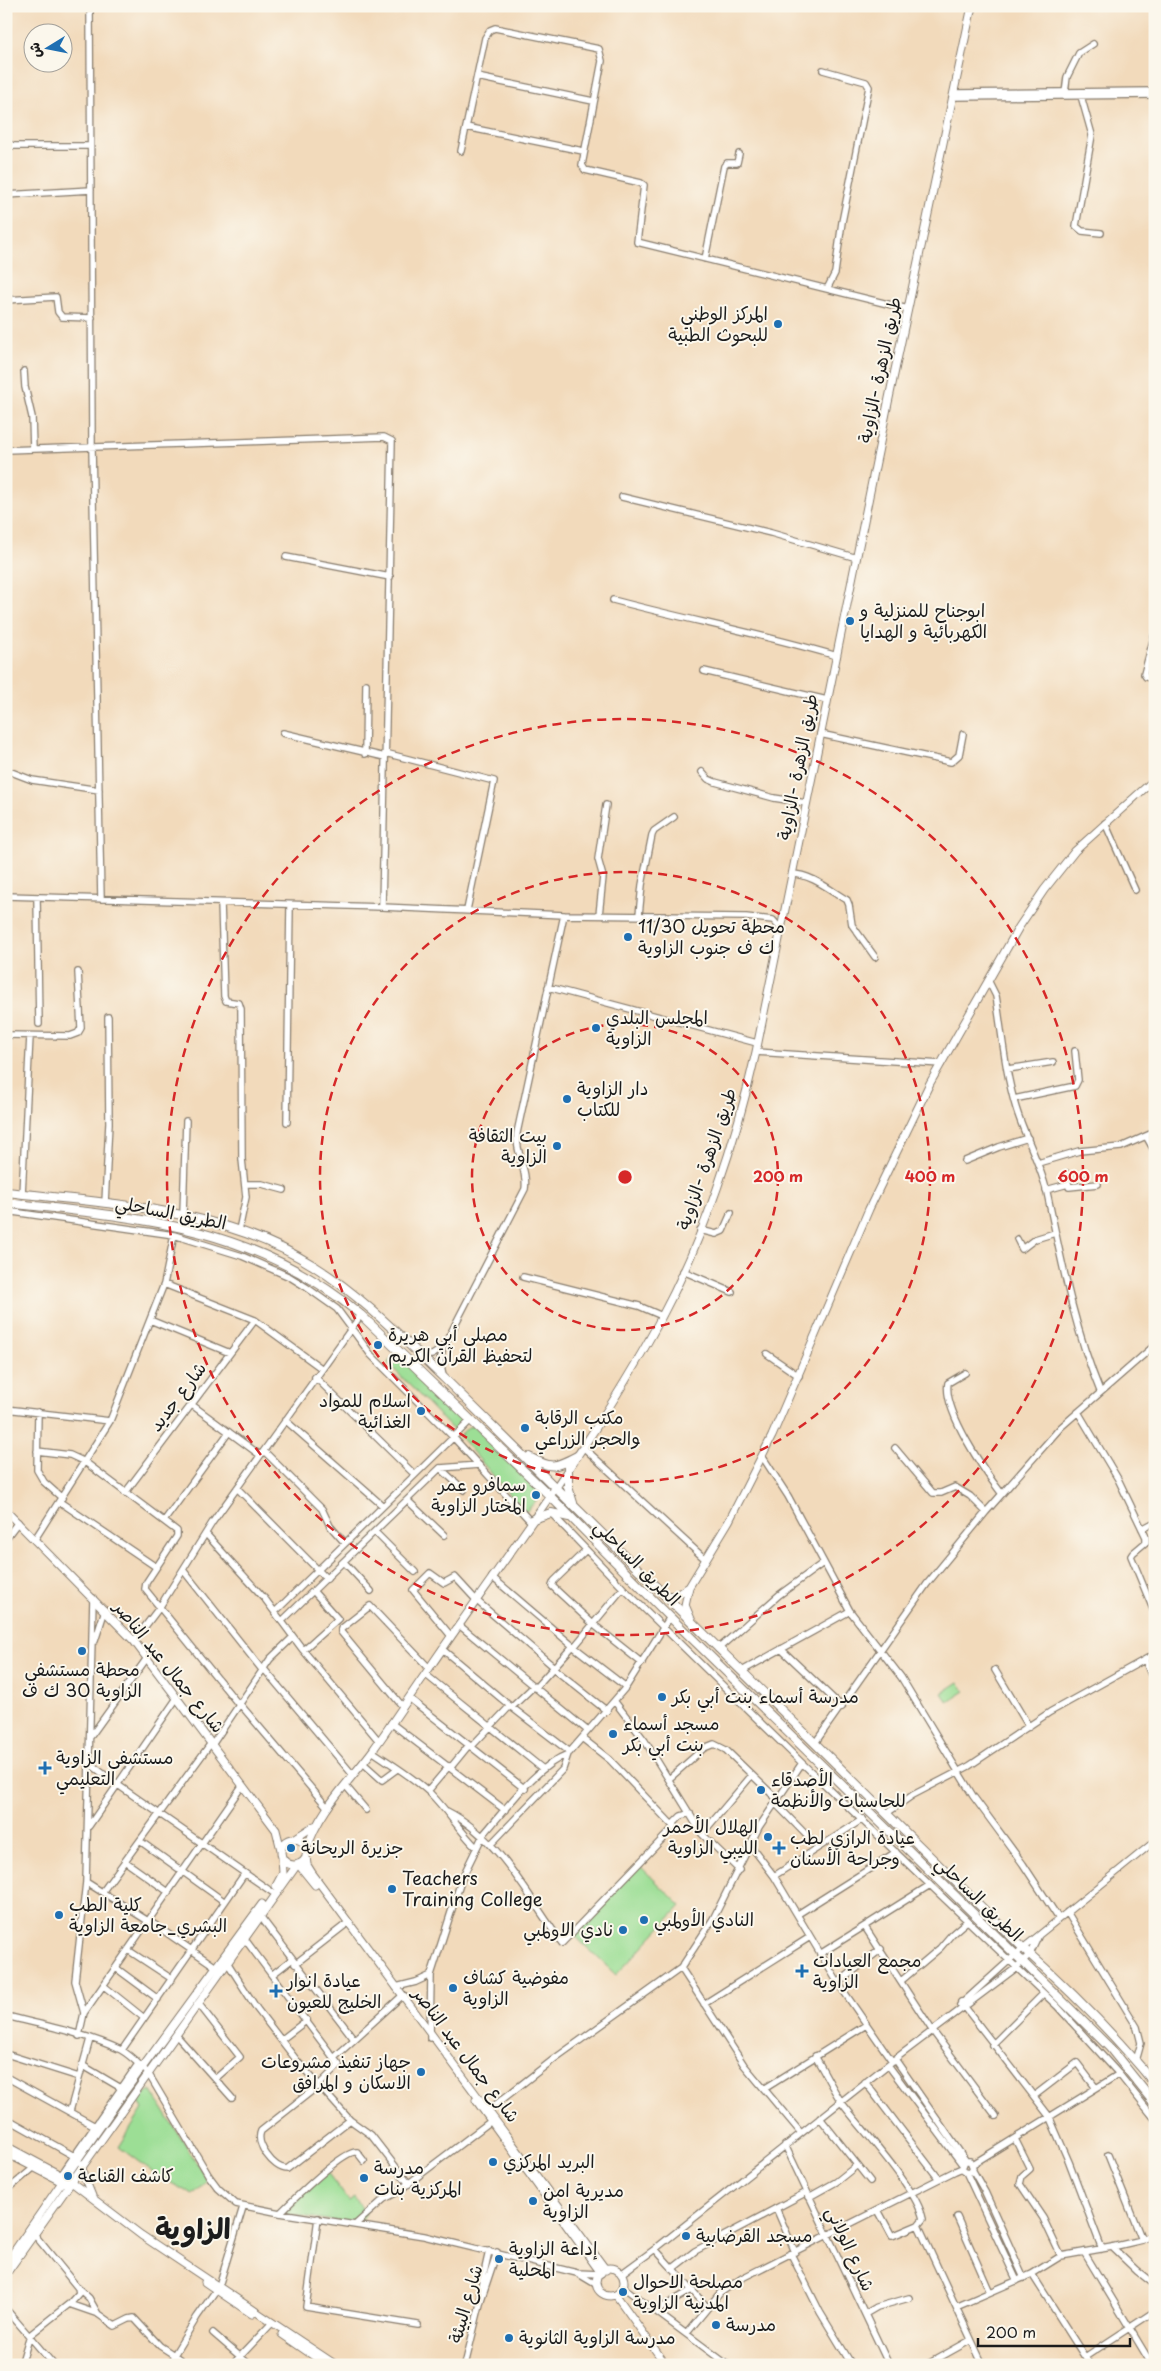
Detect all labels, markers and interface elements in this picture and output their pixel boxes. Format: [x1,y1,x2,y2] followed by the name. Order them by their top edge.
[22,22,72,72] north arrow
[23,41,46,60] text: ش
[850,294,907,445] street label: طريق الزهرة -الزاوية
[668,299,768,347] place label: المركز الوطني للبحوث الطبية
[772,318,784,330] marker: المركز الوطني للبحوث الطبية
[858,596,987,644] place label: ابوجناح للمنزلية و الكهربائية و الهدايا
[844,615,856,627] marker: ابوجناح للمنزلية و الكهربائية و الهدايا
[769,691,824,842] street label: طريق الزهرة -الزاوية
[638,912,785,960] place label: محطة تحويل 11/30 ك ف جنوب الزاوية
[622,931,634,943] marker: محطة تحويل 11/30 ك ف جنوب الزاوية
[606,1003,708,1051] place label: المجلس البلدي الزاوية
[590,1022,602,1034] marker: المجلس البلدي الزاوية
[577,1074,649,1122] place label: دار الزاوية للكتاب
[669,1084,743,1233] street label: طريق الزهرة -الزاوية
[561,1093,573,1105] marker: دار الزاوية للكتاب
[469,1121,547,1169] place label: بيت الثقافة الزاوية
[551,1140,563,1152] marker: بيت الثقافة الزاوية
[753,1164,803,1187] text: 200 m
[905,1164,955,1187] text: 400 m
[1057,1164,1109,1187] text: 600 m
[616,1168,634,1186] centre of rings
[113,1188,229,1239] street label: الطريق الساحلي
[388,1320,533,1370] place label: مصلى أبي هريرة لتحفيظ القرآن الكريم
[372,1339,384,1351] marker: مصلى أبي هريرة لتحفيظ القرآن الكريم
[142,1356,212,1437] street label: شارع جديد
[319,1386,411,1434] place label: اسلام للمواد الغذائية
[535,1403,641,1455] place label: مكتب الرقابة والحجر الزراعي
[415,1405,427,1417] marker: اسلام للمواد الغذائية
[519,1422,531,1434] marker: مكتب الرقابة والحجر الزراعي
[431,1470,526,1518] place label: سمافرو عمر المختار الزاوية
[530,1489,542,1501] marker: سمافرو عمر المختار الزاوية
[586,1513,687,1614] street label: الطريق الساحلي
[107,1593,232,1738] street label: شارع جمال عبد الناصر
[76,1645,88,1657] marker: محطة مستشفي الزاوية 30 ك ف
[22,1655,142,1703] place label: محطة مستشفي الزاوية 30 ك ف
[670,1682,859,1713] place label: مدرسة أسماء بنت أبي بكر
[656,1691,668,1703] marker: مدرسة أسماء بنت أبي بكر
[621,1709,719,1761] place label: مسجد أسماء بنت أبي بكر
[607,1728,619,1740] marker: مسجد أسماء بنت أبي بكر
[56,1743,173,1795] place label: مستشفى الزاوية التعليمي
[38,1761,52,1775] marker: مستشفى الزاوية التعليمي
[771,1765,906,1813] place label: الأصدقاء للحاسبات والأنظمة
[755,1784,767,1796] marker: الأصدقاء للحاسبات والأنظمة
[661,1812,758,1864] place label: الهلال الأحمر الليبي الزاوية
[790,1823,915,1871] place label: عيادة الرازي لطب وجراحة الأسنان
[762,1831,774,1843] marker: الهلال الأحمر الليبي الزاوية
[301,1833,404,1860] place label: جزيرة الريحانة
[772,1841,786,1855] marker: عيادة الرازي لطب وجراحة الأسنان
[285,1842,297,1854] marker: جزيرة الريحانة
[927,1849,1030,1950] street label: الطريق الساحلي
[402,1864,543,1912] place label: Teachers Training College
[386,1883,398,1895] marker: Teachers Training College
[69,1890,227,1939] place label: كلية الطب البشري_جامعة الزاوية
[654,1905,754,1936] place label: النادي الأولمبي
[53,1909,65,1921] marker: كلية الطب البشري_جامعة الزاوية
[638,1914,650,1926] marker: النادي الأولمبي
[523,1915,613,1946] place label: نادي الاولمبي
[617,1924,629,1936] marker: نادي الاولمبي
[813,1946,922,1994] place label: مجمع العيادات الزاوية
[463,1963,569,2011] place label: مفوضية كشاف الزاوية
[795,1964,809,1978] marker: مجمع العيادات الزاوية
[285,1966,381,2014] place label: عيادة انوار الخليج للعيون
[406,1979,527,2127] street label: شارع جمال عبد الناصر
[447,1982,459,1994] marker: مفوضية كشاف الزاوية
[269,1984,283,1998] marker: عيادة انوار الخليج للعيون
[261,2047,411,2095] place label: جهاز تنفيذ مشروعات الاسكان و المرافق
[415,2066,427,2078] marker: جهاز تنفيذ مشروعات الاسكان و المرافق
[503,2147,595,2175] place label: البريد المركزي
[374,2153,462,2201] place label: مدرسة المركزية بنات
[487,2156,499,2168] marker: البريد المركزي
[78,2161,174,2188] place label: كاشف القناعة
[62,2170,74,2182] marker: كاشف القناعة
[358,2172,370,2184] marker: مدرسة المركزية بنات
[543,2176,624,2224] place label: مديرية امن الزاوية
[527,2195,539,2207] marker: مديرية امن الزاوية
[816,2202,883,2297] street label: شارع الولاني
[155,2206,231,2249] district label: الزاوية
[696,2221,812,2248] place label: مسجد القرضابية
[680,2230,692,2242] marker: مسجد القرضابية
[509,2234,597,2282] place label: إداعة الزاوية المحلية
[493,2253,505,2265] marker: إداعة الزاوية المحلية
[441,2261,489,2346] street label: شارع البيئة
[633,2267,743,2315] place label: مصلحة الاحوال المدنية الزاوية
[617,2286,629,2298] marker: مصلحة الاحوال المدنية الزاوية
[726,2310,776,2337] place label: مدرسة
[978,2316,1131,2348] scale bar
[710,2319,722,2331] marker: مدرسة
[986,2320,1036,2343] text: 200 m
[519,2323,676,2350] place label: مدرسة الزاوية الثانوية
[503,2332,515,2344] marker: مدرسة الزاوية الثانوية

